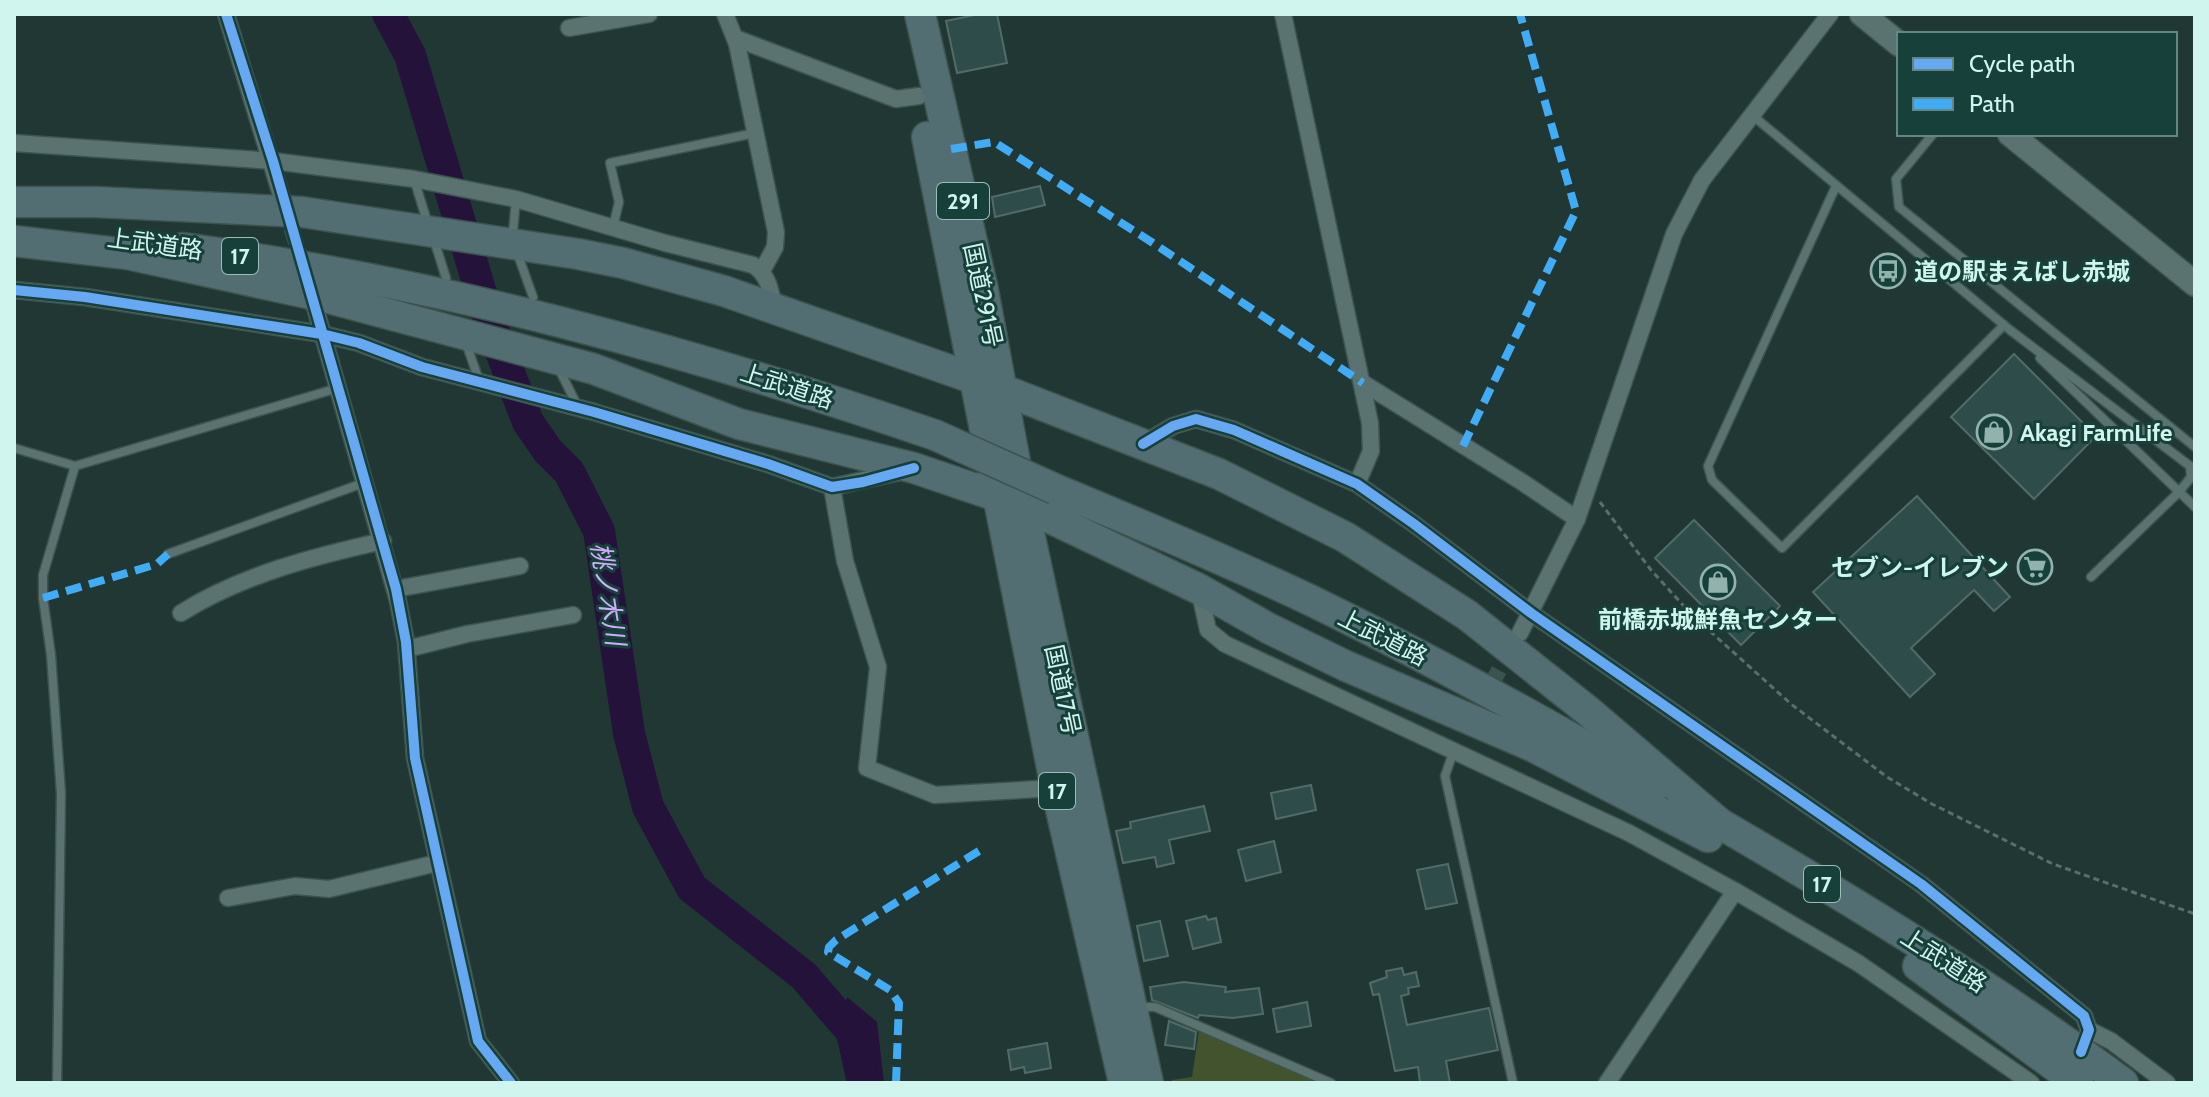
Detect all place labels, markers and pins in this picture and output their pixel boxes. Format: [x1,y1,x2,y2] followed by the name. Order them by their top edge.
[1869,252,1907,290] bus stop icon: 道の駅まえばし赤城
[1914,257,2130,286] place label: 道の駅まえばし赤城
[1975,413,2013,451] shop icon: Akagi FarmLife
[2020,418,2172,447] place label: Akagi FarmLife
[2016,548,2054,586] supermarket icon: セブン-イレブン
[1831,553,2009,582] place label: セブン-イレブン
[1699,563,1737,601] shop icon: 前橋赤城鮮魚センター
[1598,605,1838,634] place label: 前橋赤城鮮魚センター

